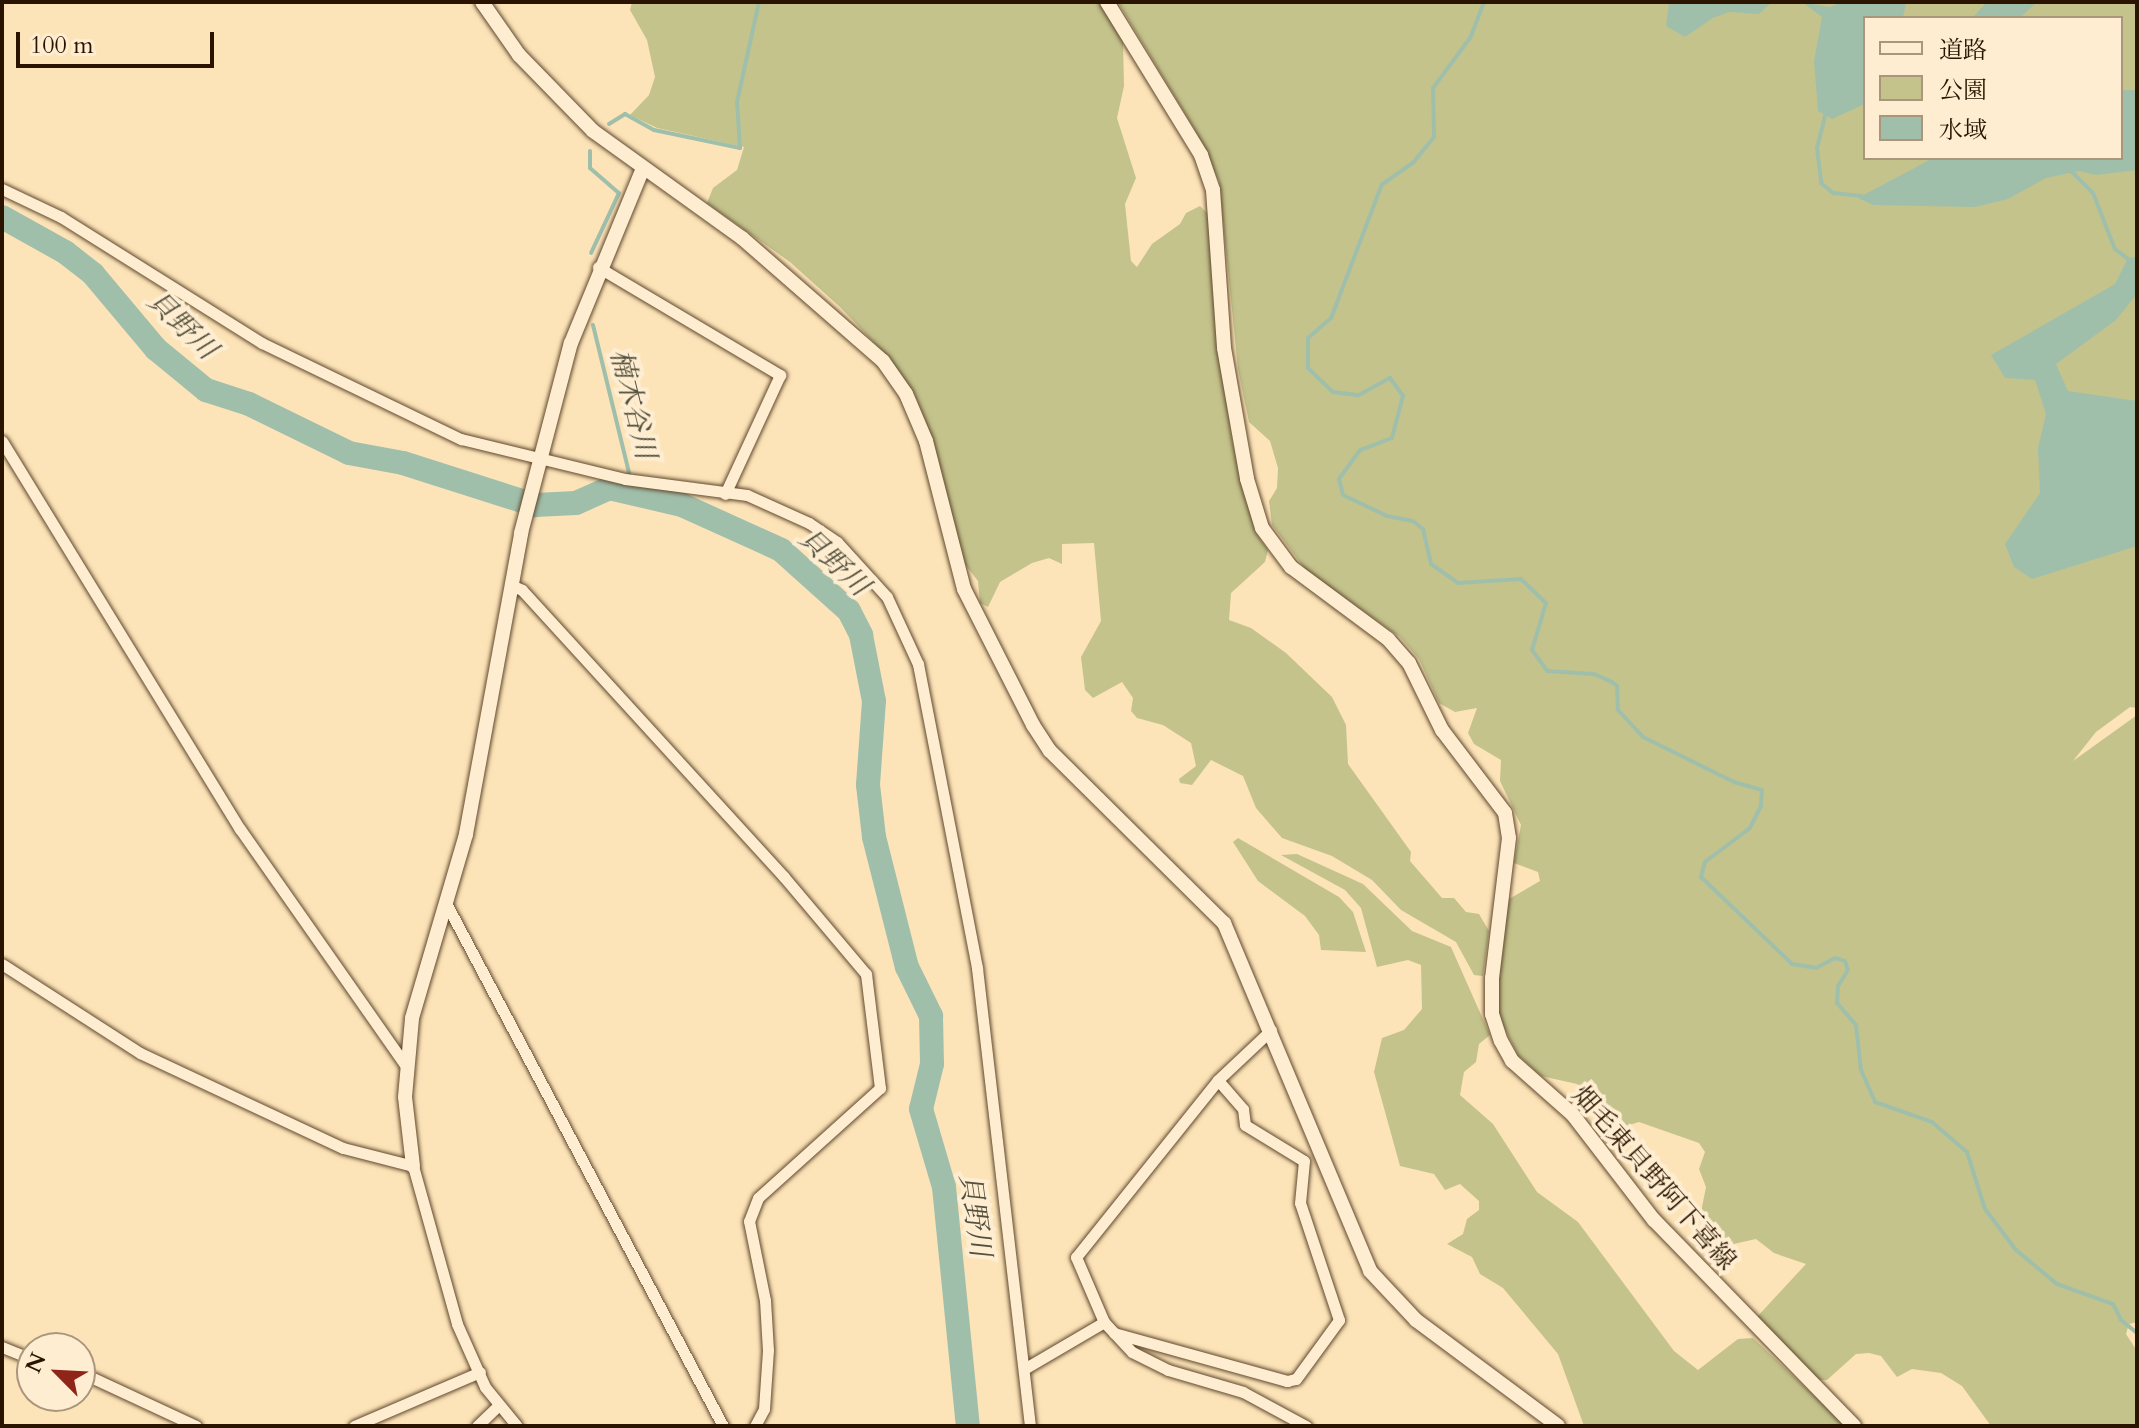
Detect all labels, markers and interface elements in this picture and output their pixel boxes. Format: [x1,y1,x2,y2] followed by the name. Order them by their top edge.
[20,16,218,66] scale bar
[1863,16,2123,160] legend
[30,29,94,62] text: 100 m
[1939,34,1987,67] text: 道路
[1939,74,1987,107] text: 公園
[1939,114,1987,147] text: 水域
[140,284,224,366] water label: 貝野川
[603,346,663,462] water label: 楠木谷川
[792,521,876,603] water label: 貝野川
[1565,1079,1743,1277] street label: 畑毛東貝野阿下喜線
[953,1171,997,1259] water label: 貝野川
[16,1332,96,1412] north arrow
[18,1348,53,1378] text: N

